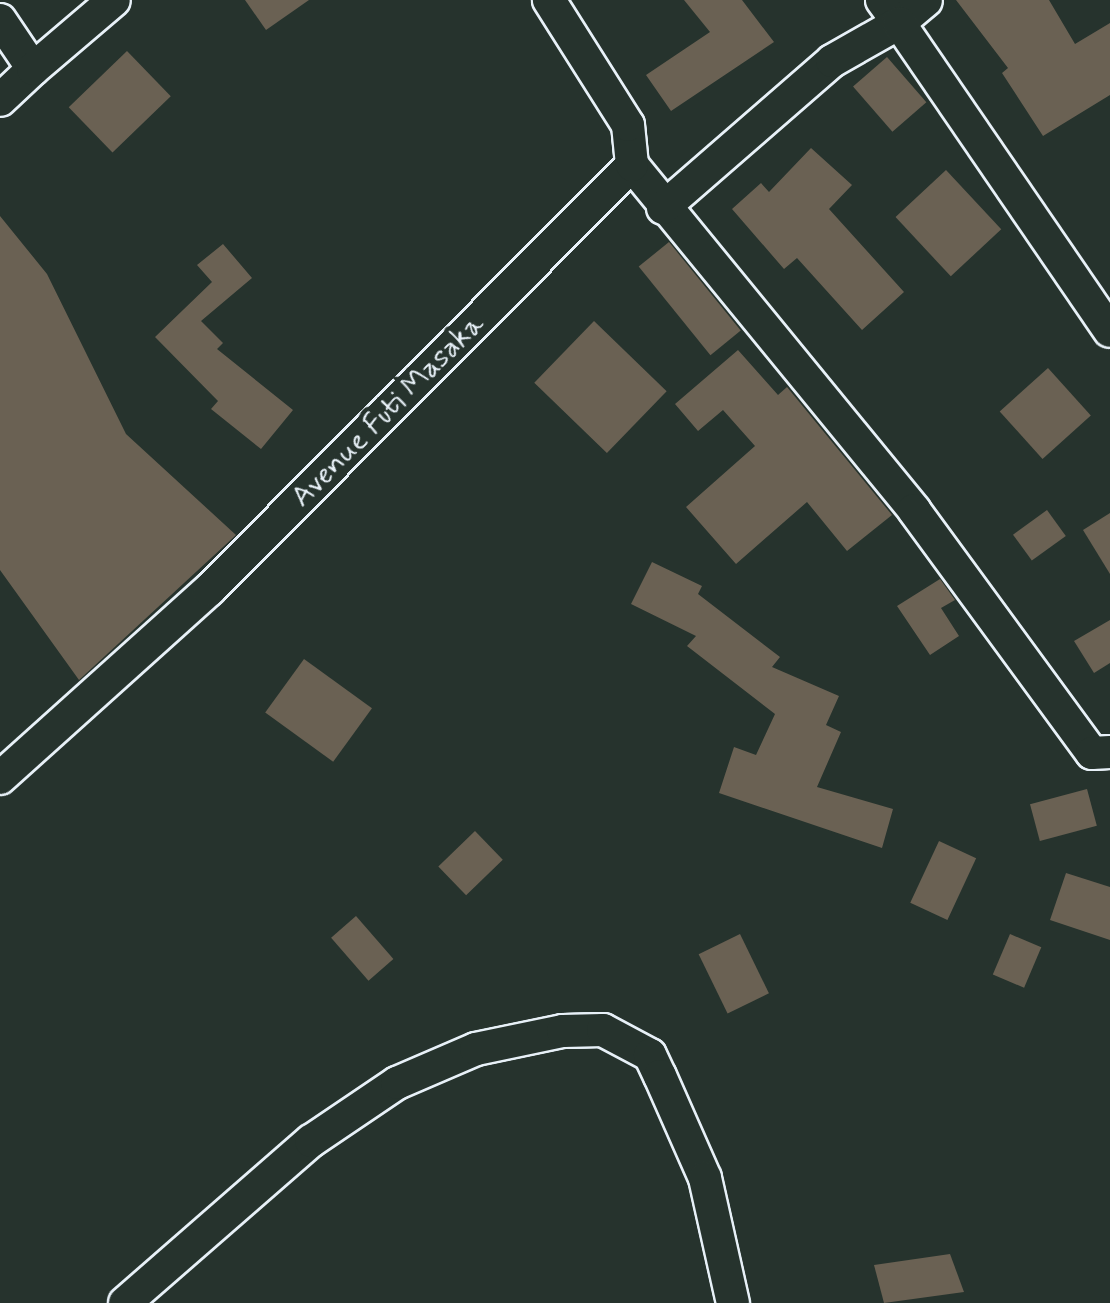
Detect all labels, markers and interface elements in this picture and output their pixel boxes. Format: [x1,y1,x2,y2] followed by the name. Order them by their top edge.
[283,306,493,516] street label: Avenue Futi Masaka

